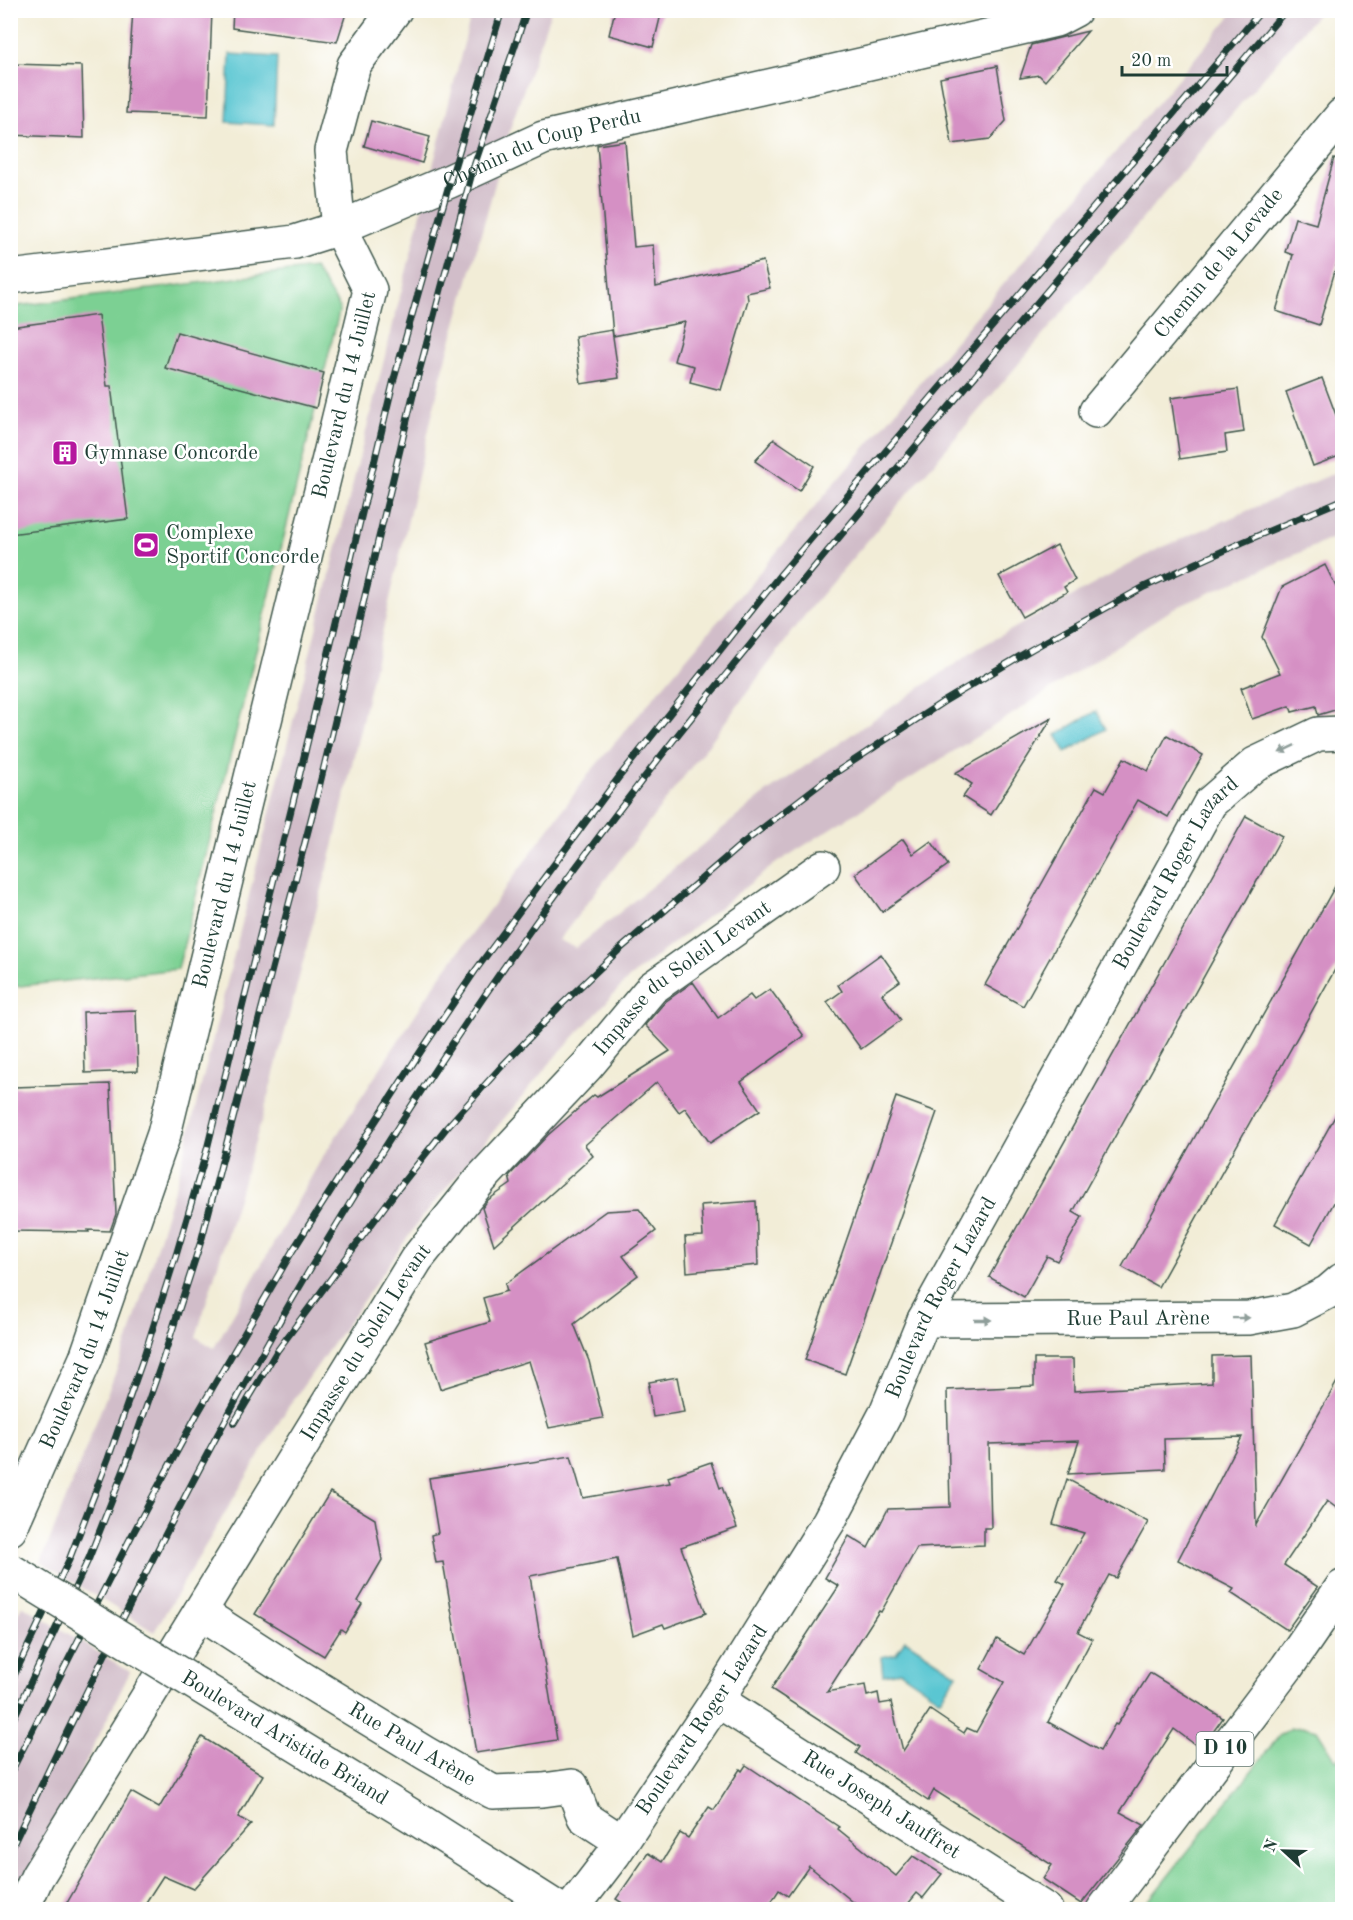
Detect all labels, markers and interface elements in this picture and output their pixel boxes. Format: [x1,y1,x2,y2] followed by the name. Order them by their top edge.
[1122,39,1227,77] scale bar
[1131,52,1171,70] text: 20 m
[440,105,643,193] street label: Chemin du Coup Perdu
[1150,184,1287,343] street label: Chemin de la Levade
[309,289,380,501] street label: Boulevard du 14 Juillet
[50,438,80,468] building icon: Gymnase Concorde
[84,443,258,464] place label: Gymnase Concorde
[166,523,319,568] place label: Complexe Sportif Concorde
[131,530,161,560] sports icon: Complexe Sportif Concorde
[1279,744,1296,753] one-way arrow
[1109,773,1242,973] street label: Boulevard Roger Lazard
[189,779,260,990] street label: Boulevard du 14 Juillet
[590,897,775,1060] street label: Impasse du Soleil Levant
[882,1194,1000,1402] street label: Boulevard Roger Lazard
[297,1240,435,1445] street label: Impasse du Soleil Levant
[36,1247,133,1452] street label: Boulevard du 14 Juillet
[1066,1308,1210,1330] street label: Rue Paul Arène
[1231,1313,1250,1323] one-way arrow
[973,1315,992,1325] one-way arrow
[633,1621,772,1819] street label: Boulevard Roger Lazard
[178,1667,392,1809] street label: Boulevard Aristide Briand
[345,1699,479,1790] street label: Rue Paul Arène
[1196,1732,1254,1766] road number: D 10
[799,1747,964,1863] street label: Rue Joseph Jauffret
[1254,1821,1314,1881] north arrow
[1262,1837,1282,1855] text: N

